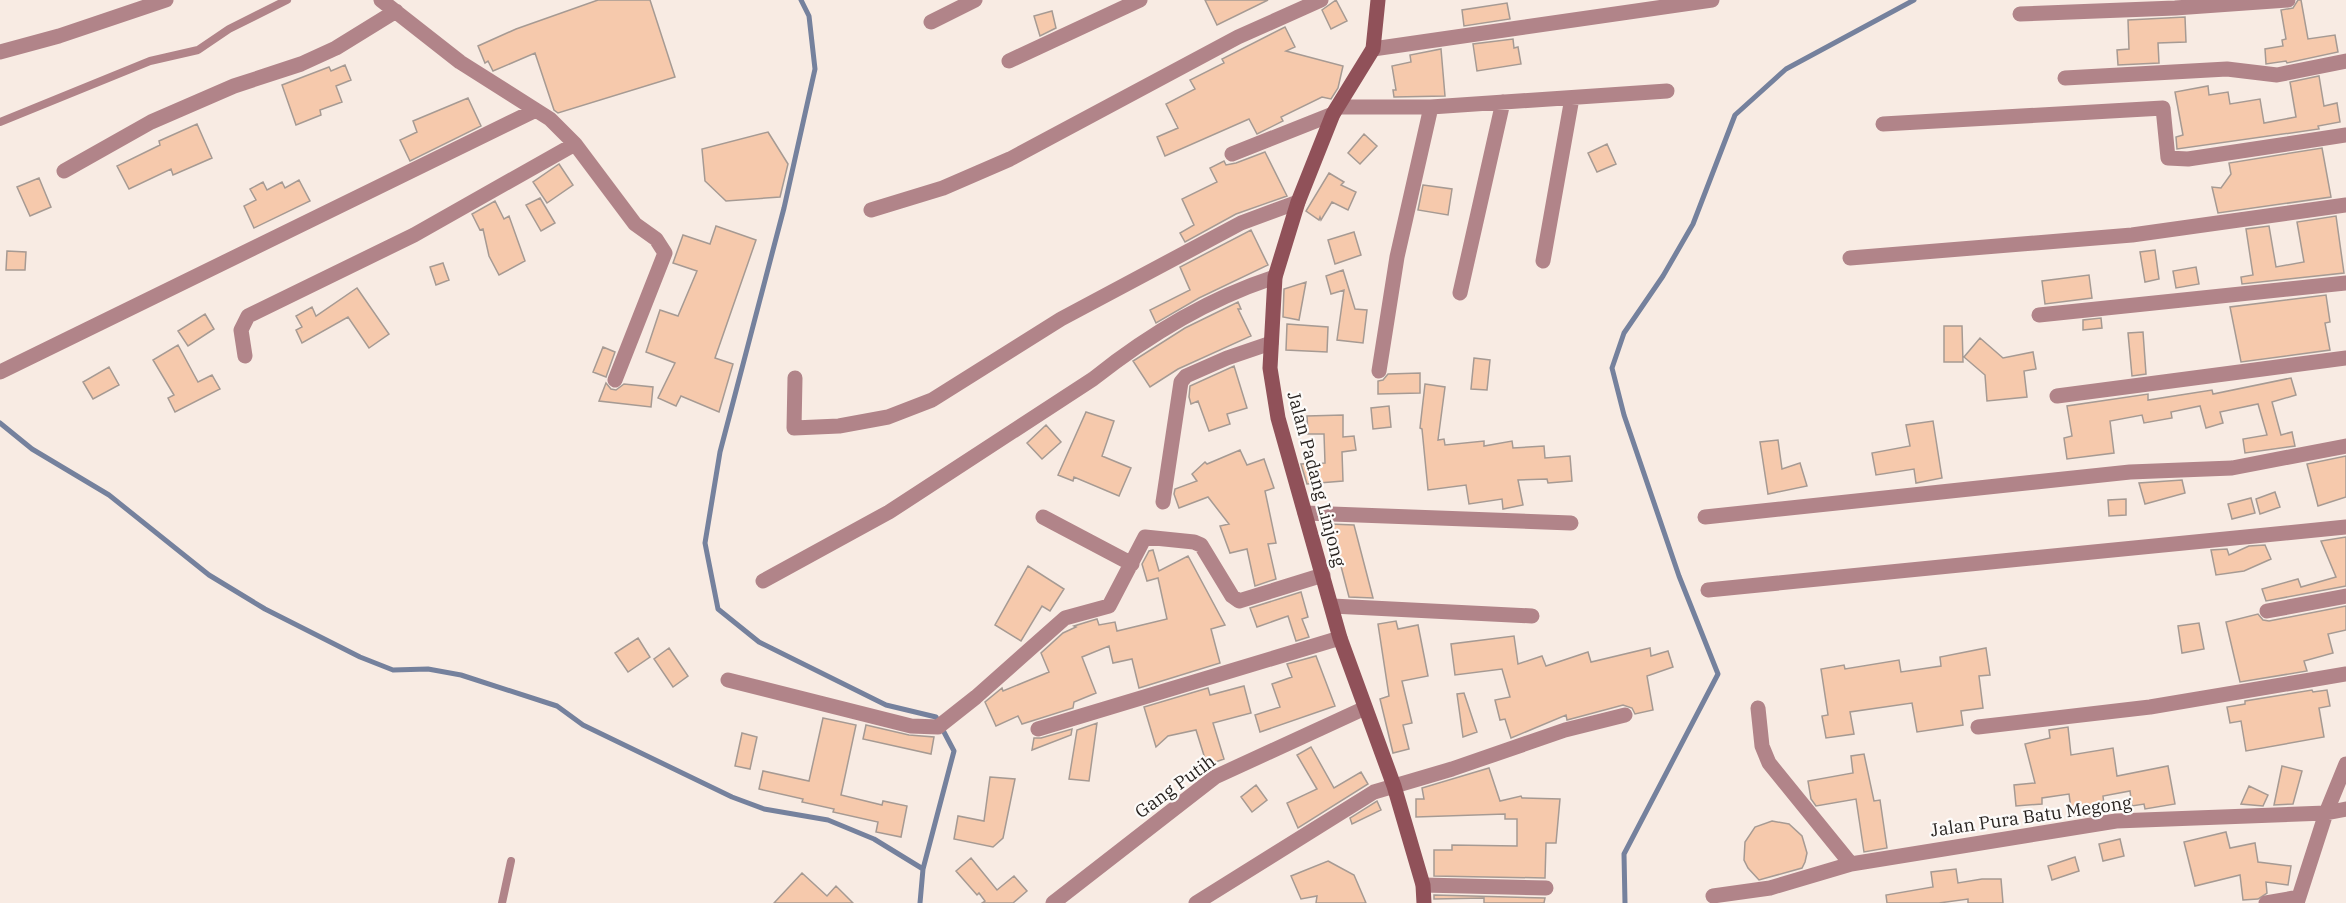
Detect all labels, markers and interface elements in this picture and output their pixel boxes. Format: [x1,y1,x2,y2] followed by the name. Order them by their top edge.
[1283,389,1352,569] street label: Jalan Padang Linjong
[1130,749,1220,823] street label: Gang Putih
[1929,790,2133,842] street label: Jalan Pura Batu Megong

